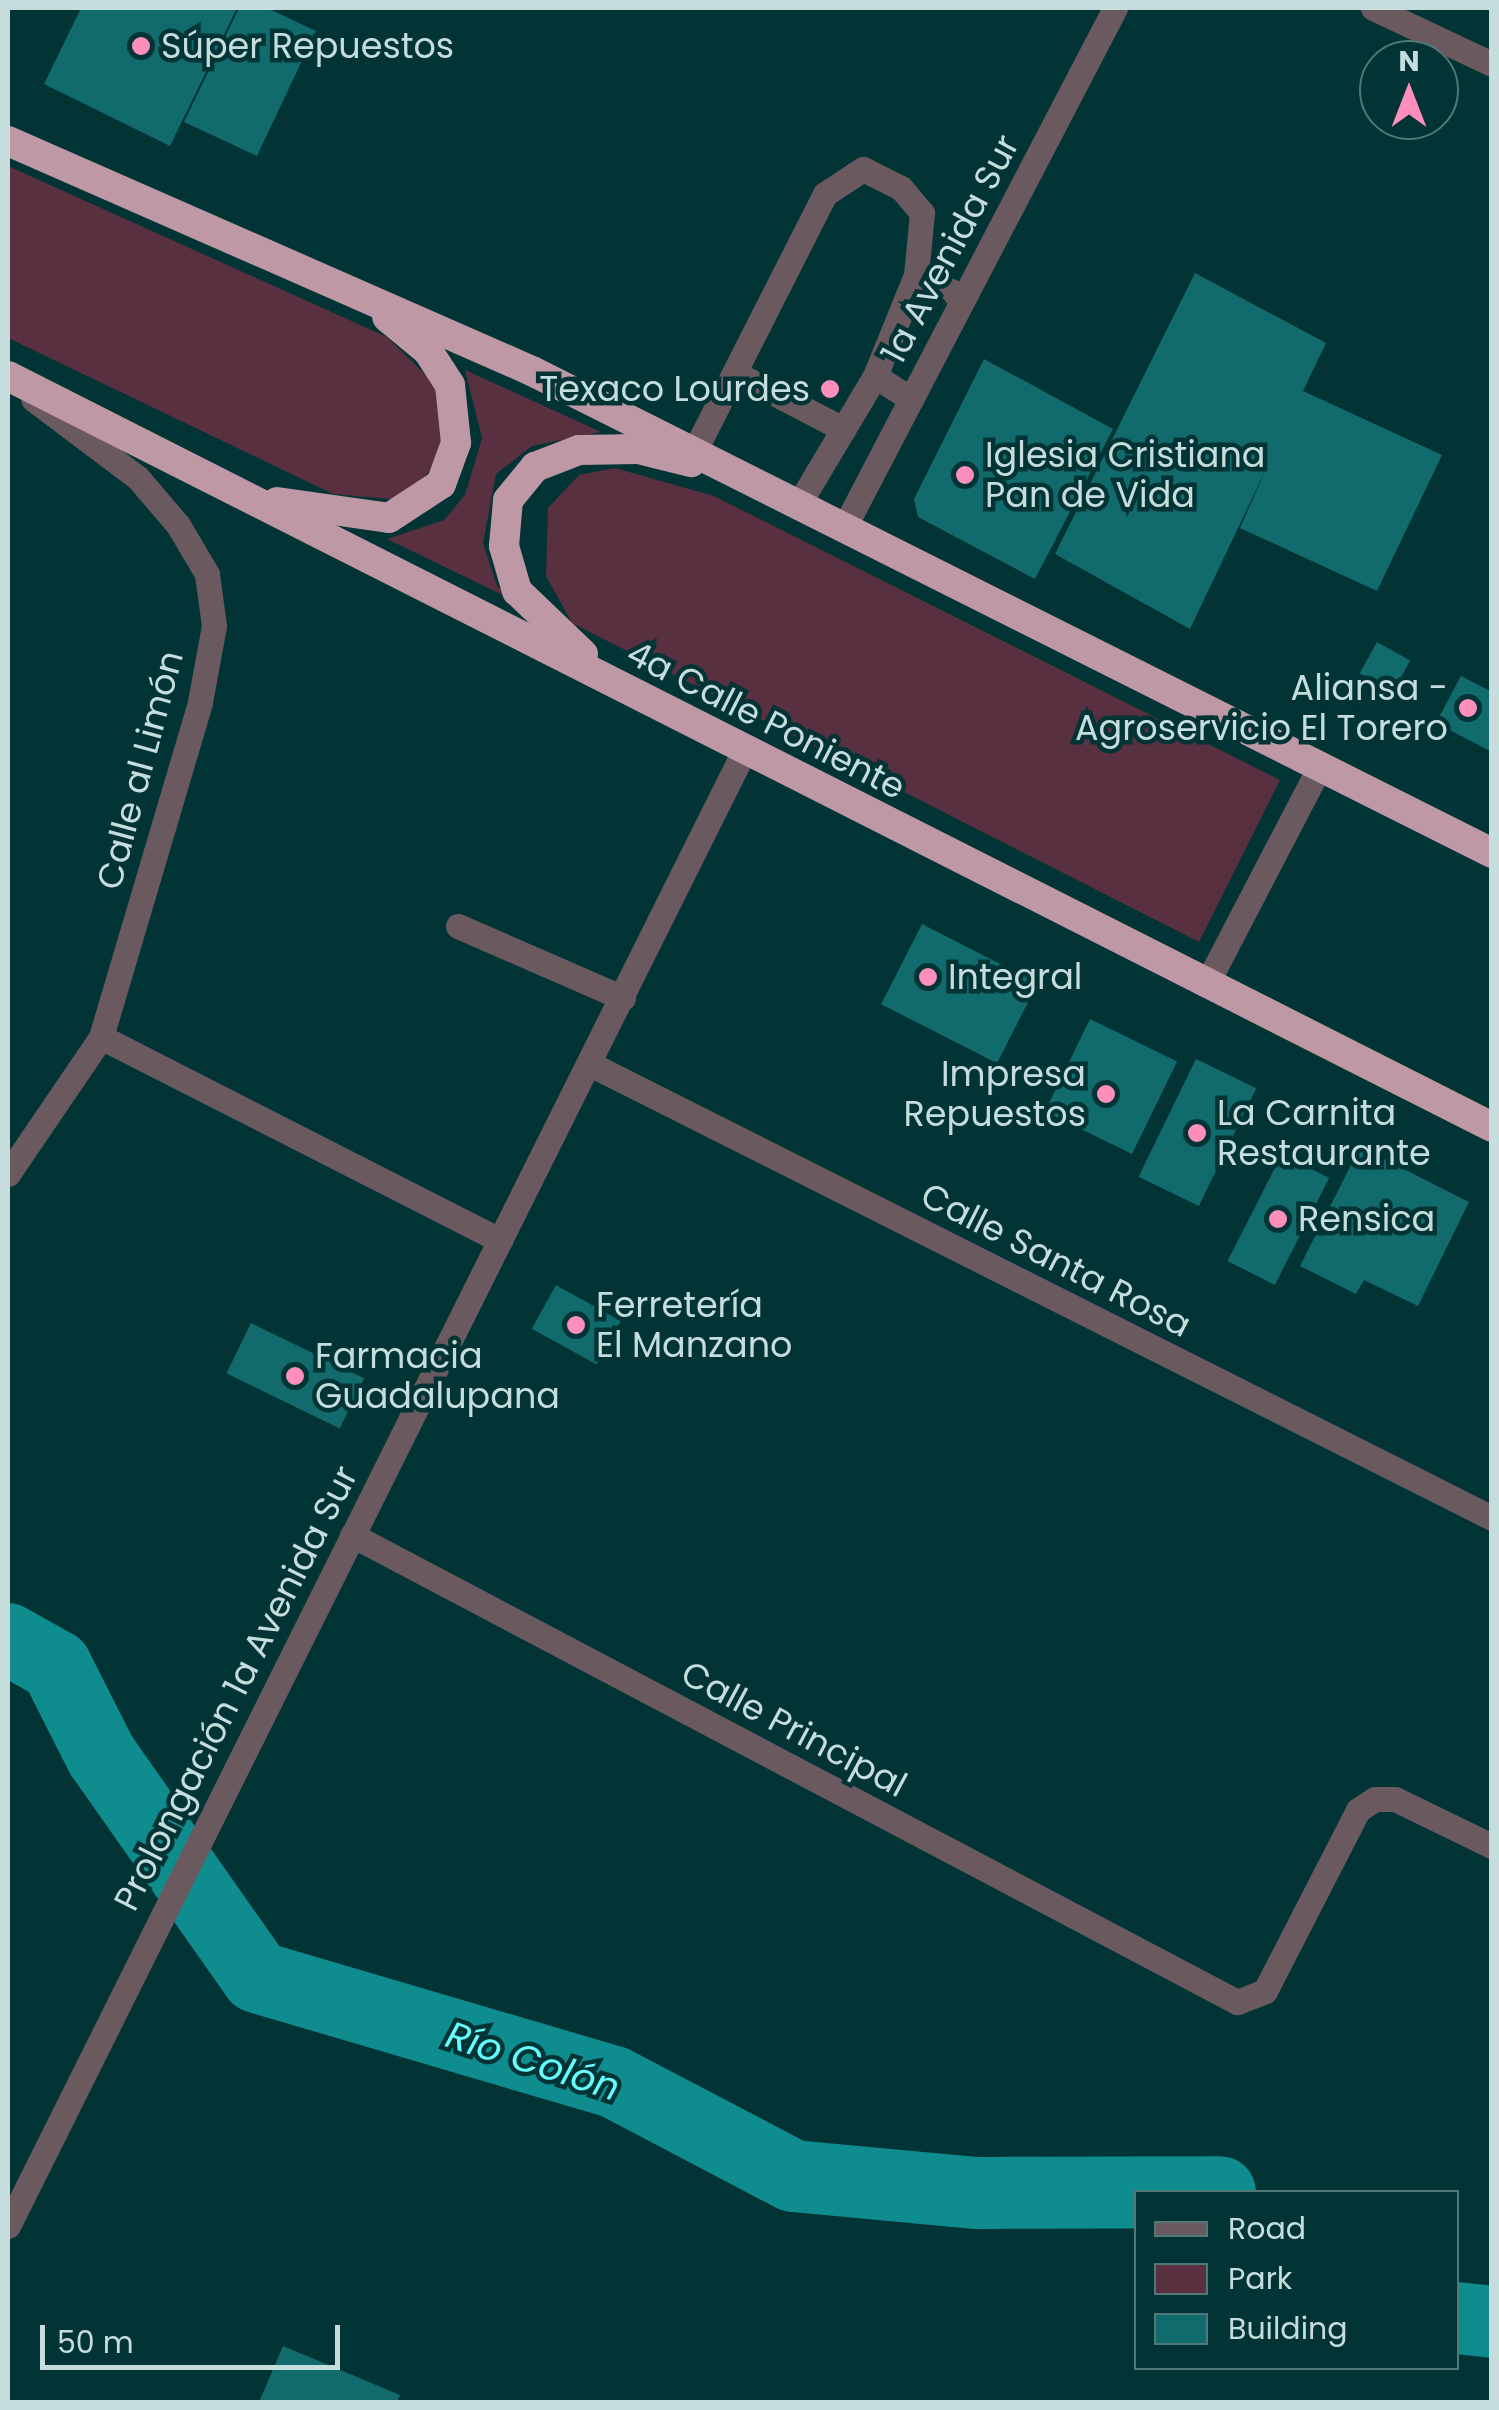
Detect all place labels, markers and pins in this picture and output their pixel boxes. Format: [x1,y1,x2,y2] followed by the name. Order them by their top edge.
[161,25,454,67] place label: Súper Repuestos
[130,35,152,57] marker: Súper Repuestos
[539,368,810,410] place label: Texaco Lourdes
[819,378,841,400] marker: Texaco Lourdes
[985,434,1265,516] place label: Iglesia Cristiana Pan de Vida
[954,464,976,486] marker: Iglesia Cristiana Pan de Vida
[1075,667,1448,749] place label: Aliansa - Agroservicio El Torero
[1457,697,1479,719] marker: Aliansa - Agroservicio El Torero
[948,956,1082,998] place label: Integral
[917,966,939,988] marker: Integral
[904,1053,1086,1135] place label: Impresa Repuestos
[1095,1083,1117,1105] marker: Impresa Repuestos
[1217,1092,1431,1174] place label: La Carnita Restaurante
[1186,1122,1208,1144] marker: La Carnita Restaurante
[1298,1198,1435,1240] place label: Rensica
[1267,1208,1289,1230] marker: Rensica
[596,1284,792,1366] place label: Ferretería El Manzano
[565,1314,587,1336] marker: Ferretería El Manzano
[315,1335,560,1417] place label: Farmacia Guadalupana
[284,1365,306,1387] marker: Farmacia Guadalupana

